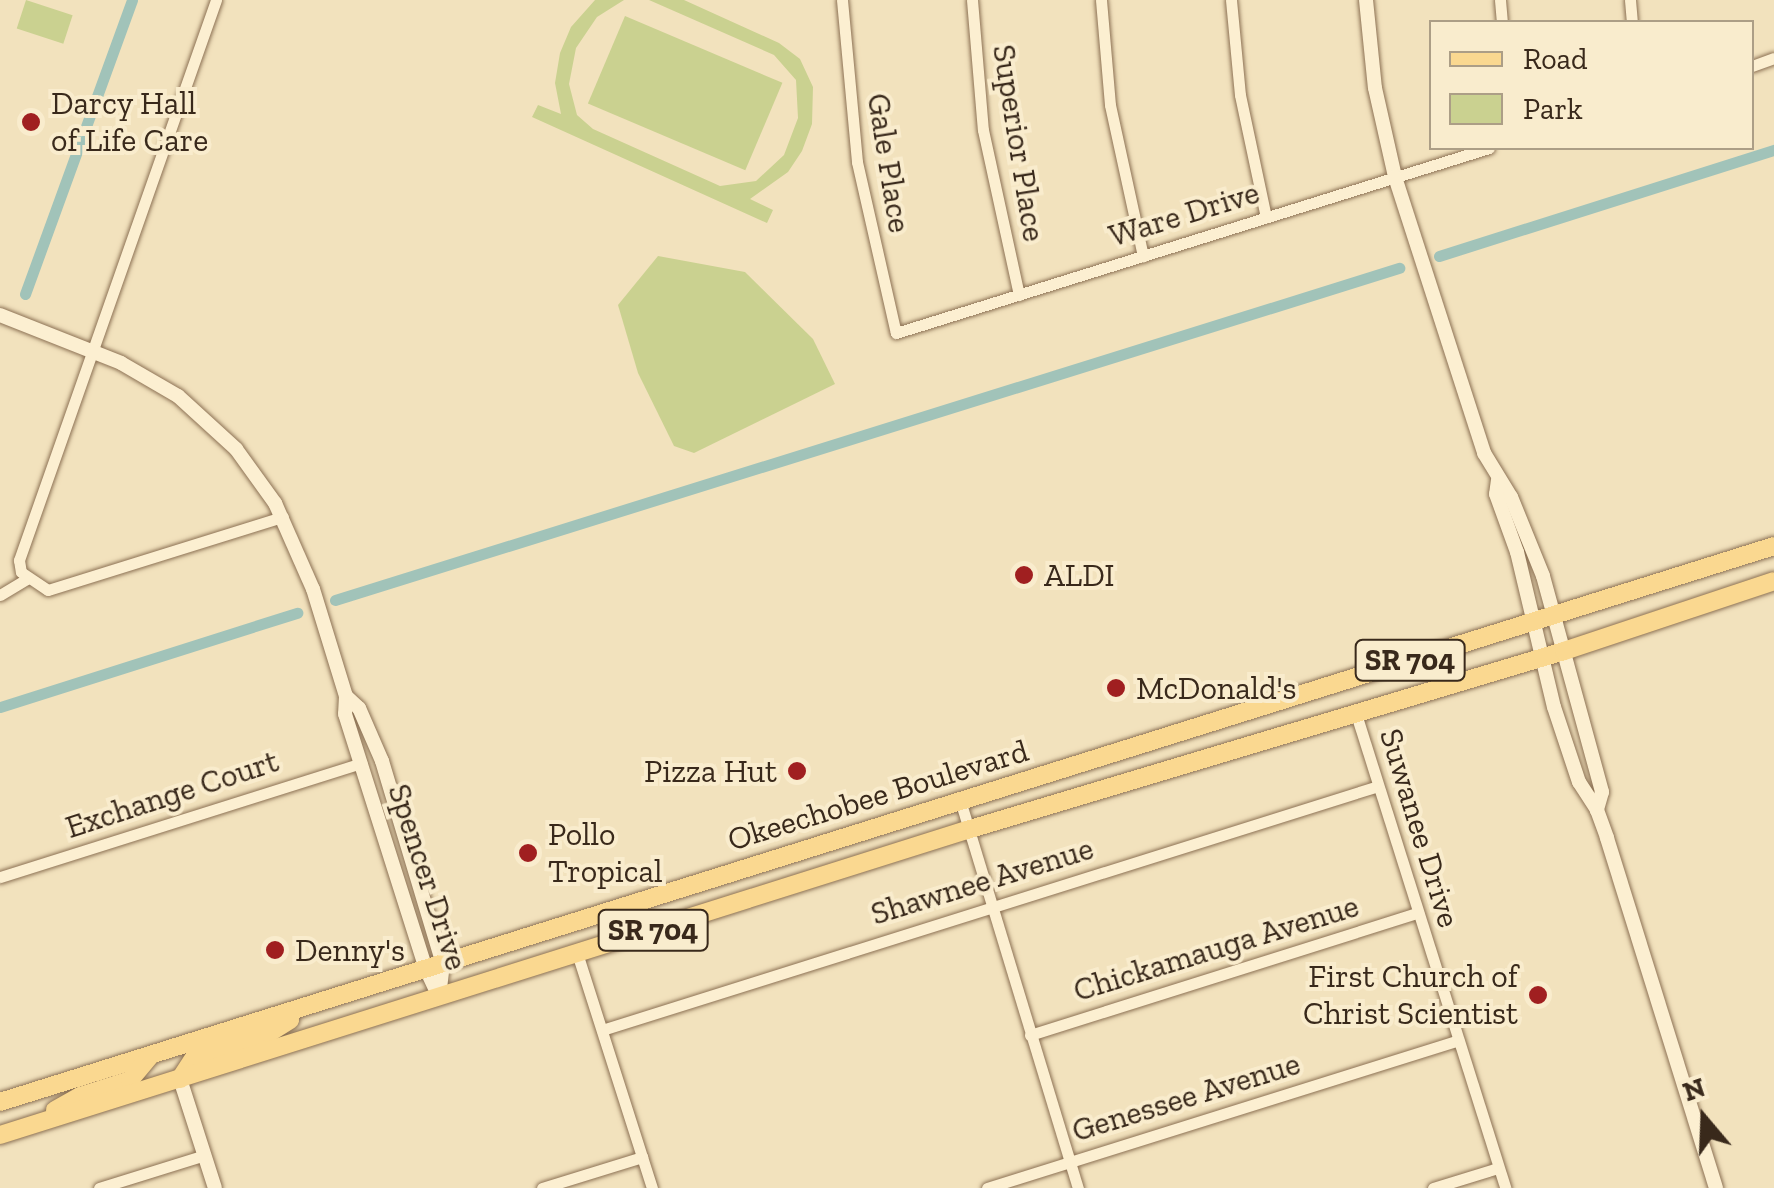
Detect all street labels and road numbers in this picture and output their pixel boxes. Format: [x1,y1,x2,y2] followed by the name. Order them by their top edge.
[984,42,1054,244] street label: Superior Place
[859,91,919,235] street label: Gale Place
[1104,173,1264,255] street label: Ware Drive
[1352,635,1468,685] road number: SR 704
[1372,724,1468,932] street label: Suwanee Drive
[723,731,1033,859] street label: Okeechobee Boulevard
[61,742,283,846] street label: Exchange Court
[380,779,476,975] street label: Spencer Drive
[866,829,1098,933] street label: Shawnee Avenue
[1068,886,1364,1010] street label: Chickamauga Avenue
[596,905,710,955] road number: SR 704
[1067,1044,1305,1150] street label: Genessee Avenue

